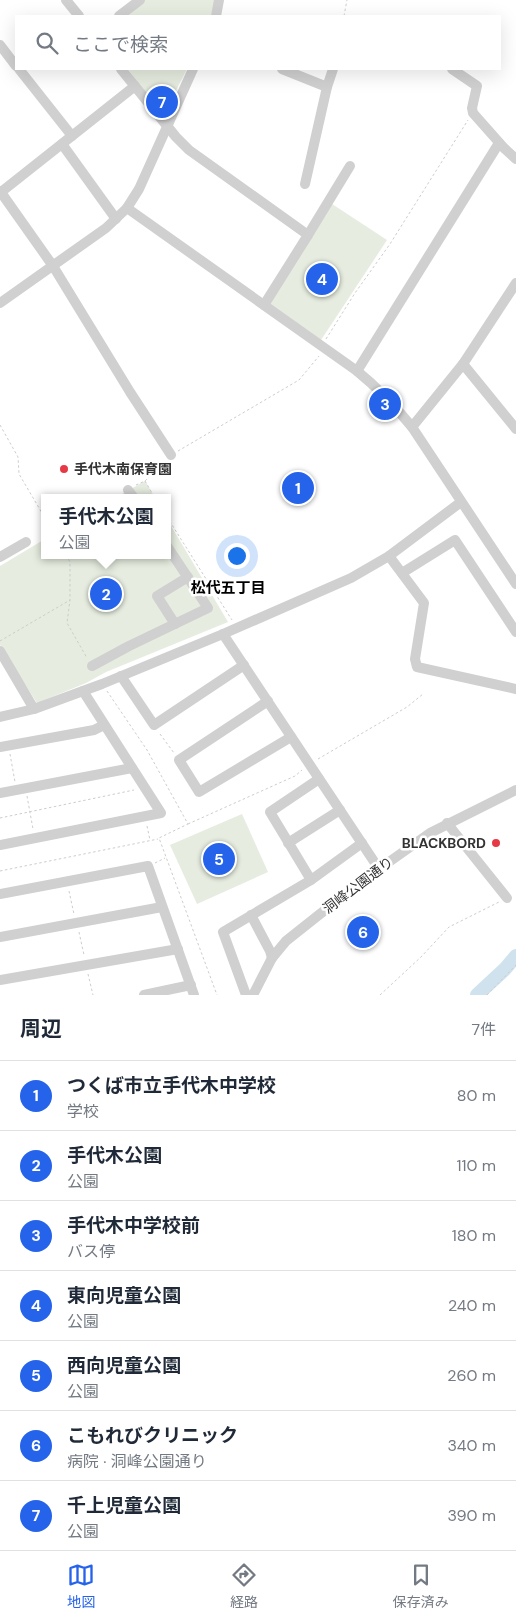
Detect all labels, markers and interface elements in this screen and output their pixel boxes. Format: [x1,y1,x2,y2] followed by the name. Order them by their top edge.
[15,15,501,70] search box
[33,29,61,57] icon: search
[73,32,168,57] text: ここで検索
[146,83,178,121] pin: 7
[306,260,338,298] pin: 4
[369,385,401,423] pin: 3
[74,460,172,478] place label: 手代木南保育園
[58,463,70,475] marker: 手代木南保育園
[282,469,314,507] pin: 1
[41,494,171,559] popup
[58,504,154,529] text: 手代木公園
[58,532,91,553] text: 公園
[224,543,250,569] your location
[90,575,122,613] pin: 2
[190,578,266,598] district label: 松代五丁目
[402,834,486,852] place label: BLACKBORD
[490,837,502,849] marker: BLACKBORD
[203,840,235,878] pin: 5
[319,853,397,917] street label: 洞峰公園通り
[347,913,379,951] pin: 6
[20,1015,62,1043] text: 周辺
[471,1019,496,1040] text: 7件
[67,1073,276,1098] text: つくば市立手代木中学校
[33,1085,39,1106] text: 1
[457,1085,496,1106] text: 80 m
[67,1101,99,1122] text: 学校
[67,1143,162,1168] text: 手代木公園
[31,1155,41,1176] text: 2
[457,1155,496,1176] text: 110 m
[67,1171,99,1192] text: 公園
[67,1213,200,1238] text: 手代木中学校前
[31,1225,41,1246] text: 3
[452,1225,496,1246] text: 180 m
[67,1241,115,1262] text: バス停
[67,1283,181,1308] text: 東向児童公園
[31,1295,41,1316] text: 4
[448,1295,496,1316] text: 240 m
[67,1311,99,1332] text: 公園
[67,1353,181,1378] text: 西向児童公園
[31,1365,41,1386] text: 5
[447,1365,496,1386] text: 260 m
[67,1381,99,1402] text: 公園
[67,1423,238,1448] text: こもれびクリニック
[31,1435,41,1456] text: 6
[447,1435,496,1456] text: 340 m
[67,1451,207,1472] text: 病院 · 洞峰公園通り
[67,1493,181,1518] text: 千上児童公園
[32,1505,40,1526] text: 7
[448,1505,496,1526] text: 390 m
[67,1521,99,1542] text: 公園
[67,1561,95,1611] tab: 地図
[230,1561,258,1611] tab: 経路
[393,1561,449,1611] tab: 保存済み

